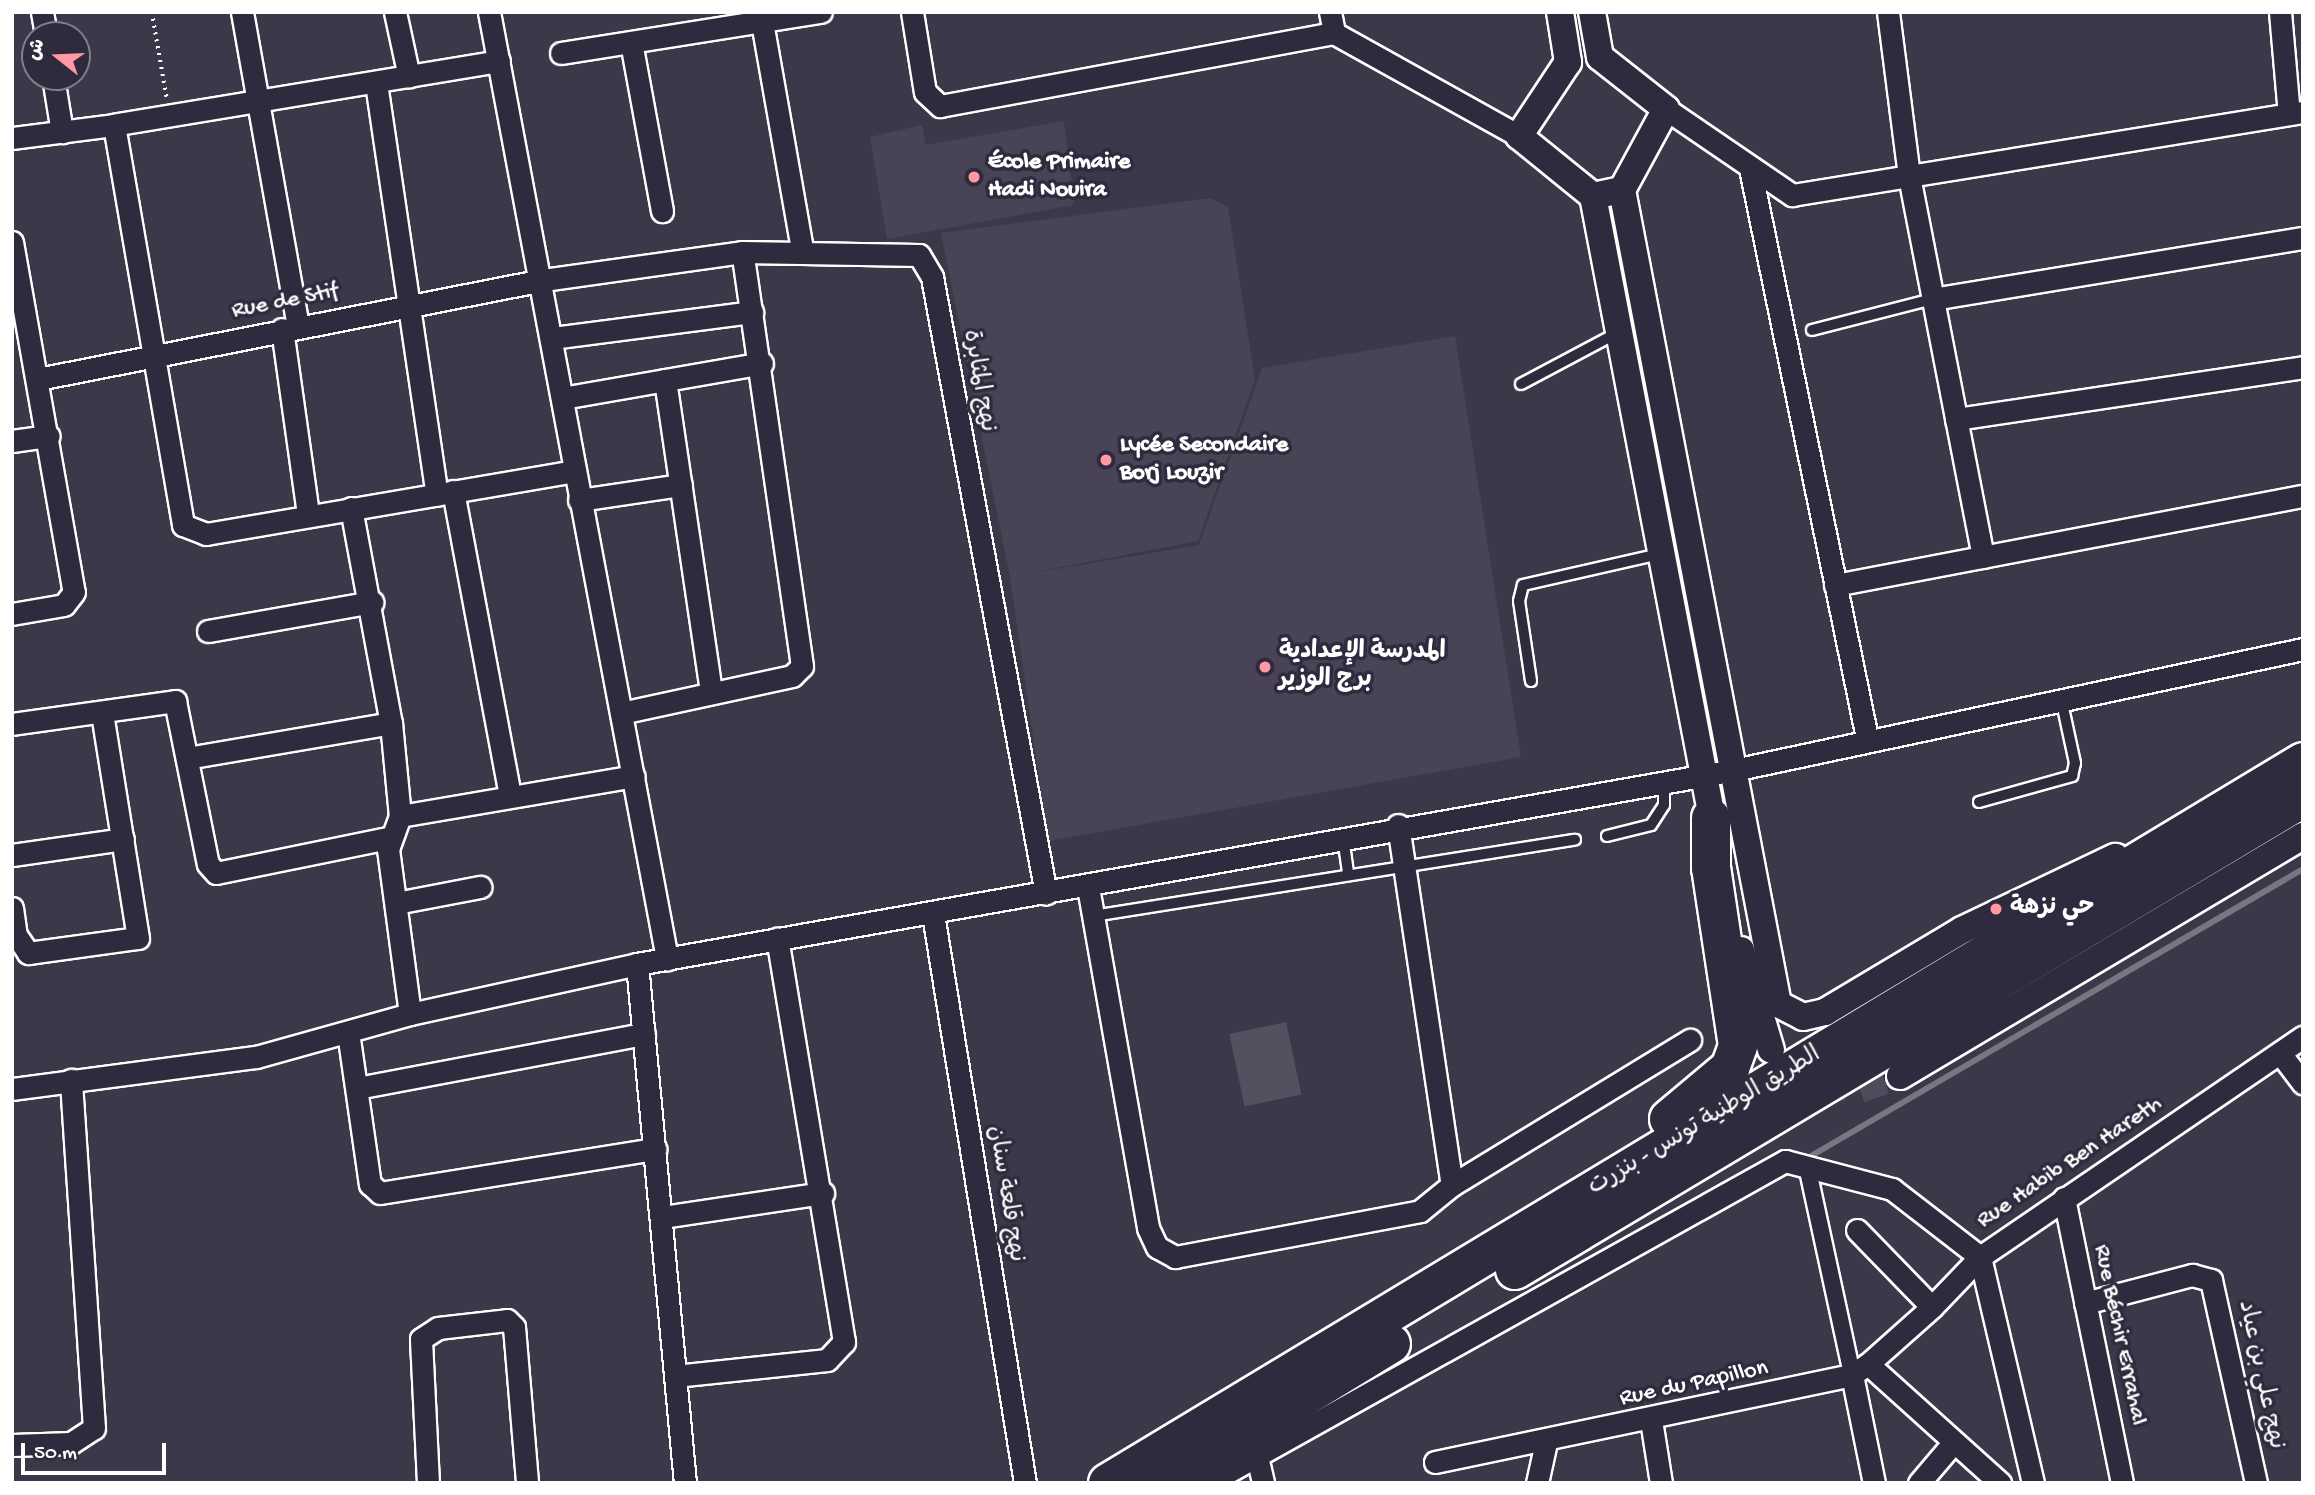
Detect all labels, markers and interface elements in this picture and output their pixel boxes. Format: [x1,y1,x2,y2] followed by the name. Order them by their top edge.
[21,21,91,91] north arrow
[23,36,52,63] text: ش
[988,149,1130,205] place label: École Primaire Hadi Nouira
[966,169,982,185] marker: École Primaire Hadi Nouira
[229,278,341,326] street label: Rue de Stif
[955,328,1001,434] street label: نهج المثابرة
[1120,432,1288,488] place label: Lycée Secondaire Borj Louzir
[1098,452,1114,468] marker: Lycée Secondaire Borj Louzir
[1279,639,1446,695] place label: المدرسة الإعدادية برج الوزير
[1257,659,1273,675] marker: المدرسة الإعدادية برج الوزير
[2010,895,2094,923] place label: حي نزهة
[1988,901,2004,917] marker: حي نزهة
[1584,1041,1826,1203] street label: الطريق الوطنية تونس - بنزرت
[1972,1090,2168,1236] street label: Rue Habib Ben Hareth
[980,1124,1030,1264] street label: نهج قلعة سنان
[2086,1242,2152,1428] street label: Rue Béchir Errahal
[2230,1298,2290,1452] street label: نهج علي بن عياد
[1617,1354,1771,1414] street label: Rue du Papillon
[24,1428,170,1472] scale bar
[34,1442,77,1467] text: 50 m

